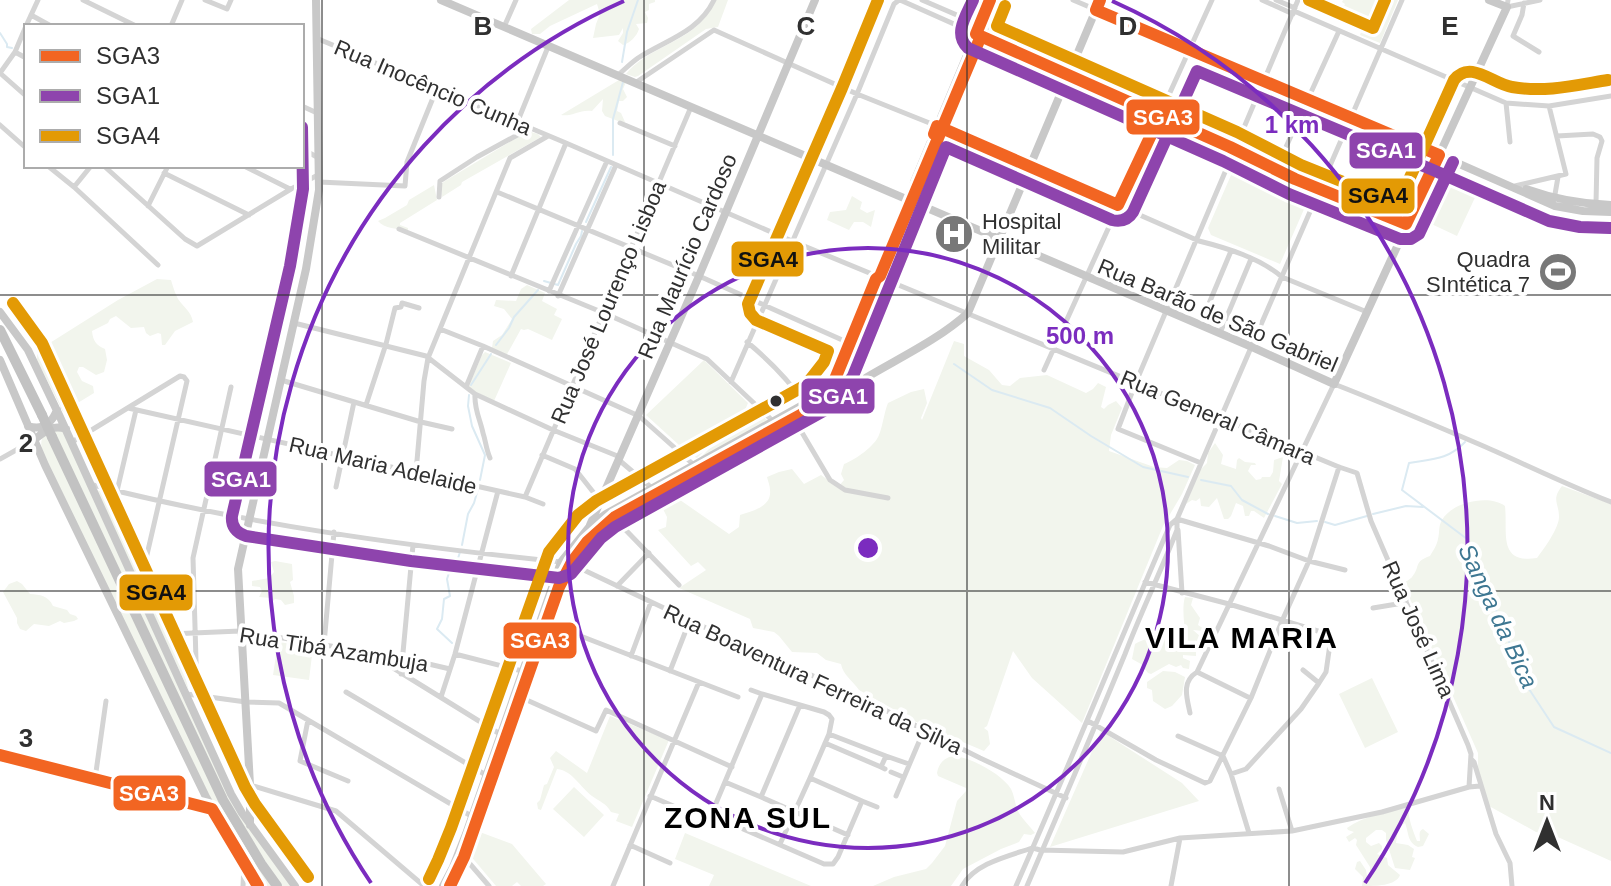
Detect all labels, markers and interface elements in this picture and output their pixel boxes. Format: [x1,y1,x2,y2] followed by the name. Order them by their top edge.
[474,11,492,41] text: B
[797,11,816,41] text: C
[1119,11,1137,41] text: D
[1441,11,1459,41] text: E
[24,24,304,168] legend
[331,35,536,141] street label: Rua Inocêncio Cunha
[96,42,160,69] text: SGA3
[96,82,160,109] text: SGA1
[1125,98,1201,136] line badge: SGA3
[1133,105,1193,130] text: SGA3
[1265,111,1319,138] text: 1 km
[96,122,160,149] text: SGA4
[1348,131,1424,170] line badge: SGA1
[1356,138,1416,163] text: SGA1
[633,150,742,362] street label: Rua Maurício Cardoso
[546,176,671,428] street label: Rua José Lourenço Lisboa
[1340,177,1416,215] line badge: SGA4
[1348,183,1409,208] text: SGA4
[982,209,1061,259] place label: Hospital Militar
[933,213,975,255] hospital icon: Hospital Militar
[730,240,805,278] line badge: SGA4
[738,247,799,272] text: SGA4
[1426,247,1531,297] place label: Quadra SIntética 7
[1537,251,1579,293] sports icon: Quadra SIntética 7
[1094,254,1341,377] street label: Rua Barão de São Gabriel
[1046,322,1114,349] text: 500 m
[1117,365,1320,470] street label: Rua General Câmara
[800,377,876,415] line badge: SGA1
[808,384,868,409] text: SGA1
[768,393,784,409] unlabelled marker
[19,428,33,458] text: 2
[287,432,479,499] street label: Rua Maria Adelaide
[203,460,278,498] line badge: SGA1
[211,467,271,492] text: SGA1
[854,534,882,562] centre of rings
[1453,539,1544,692] water label: Sanga da Bica
[1377,557,1460,702] street label: Rua José Lima
[118,573,194,612] line badge: SGA4
[126,580,187,605] text: SGA4
[660,599,967,760] street label: Rua Boaventura Ferreira da Silva
[502,621,578,660] line badge: SGA3
[1145,621,1339,654] district label: VILA MARIA
[238,622,431,677] street label: Rua Tibá Azambuja
[510,628,570,653] text: SGA3
[19,723,33,753] text: 3
[112,774,187,812] line badge: SGA3
[119,781,179,806] text: SGA3
[1507,782,1587,862] north arrow
[1539,790,1555,815] text: N
[664,801,832,834] district label: ZONA SUL

